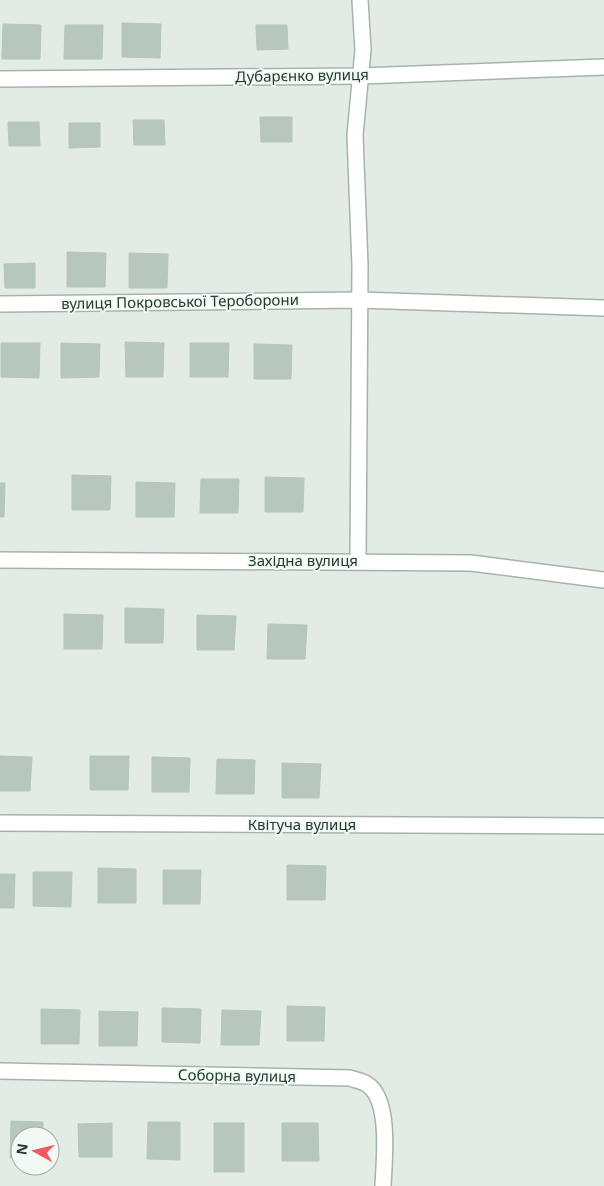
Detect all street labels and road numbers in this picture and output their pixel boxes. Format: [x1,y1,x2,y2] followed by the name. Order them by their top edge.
[235,64,369,86] street label: Дубарєнко вулиця
[61,289,299,313] street label: вулиця Покровської Тероборони
[248,550,358,570] street label: Західна вулиця
[248,814,356,834] street label: Квітуча вулиця
[178,1064,296,1086] street label: Соборна вулиця

